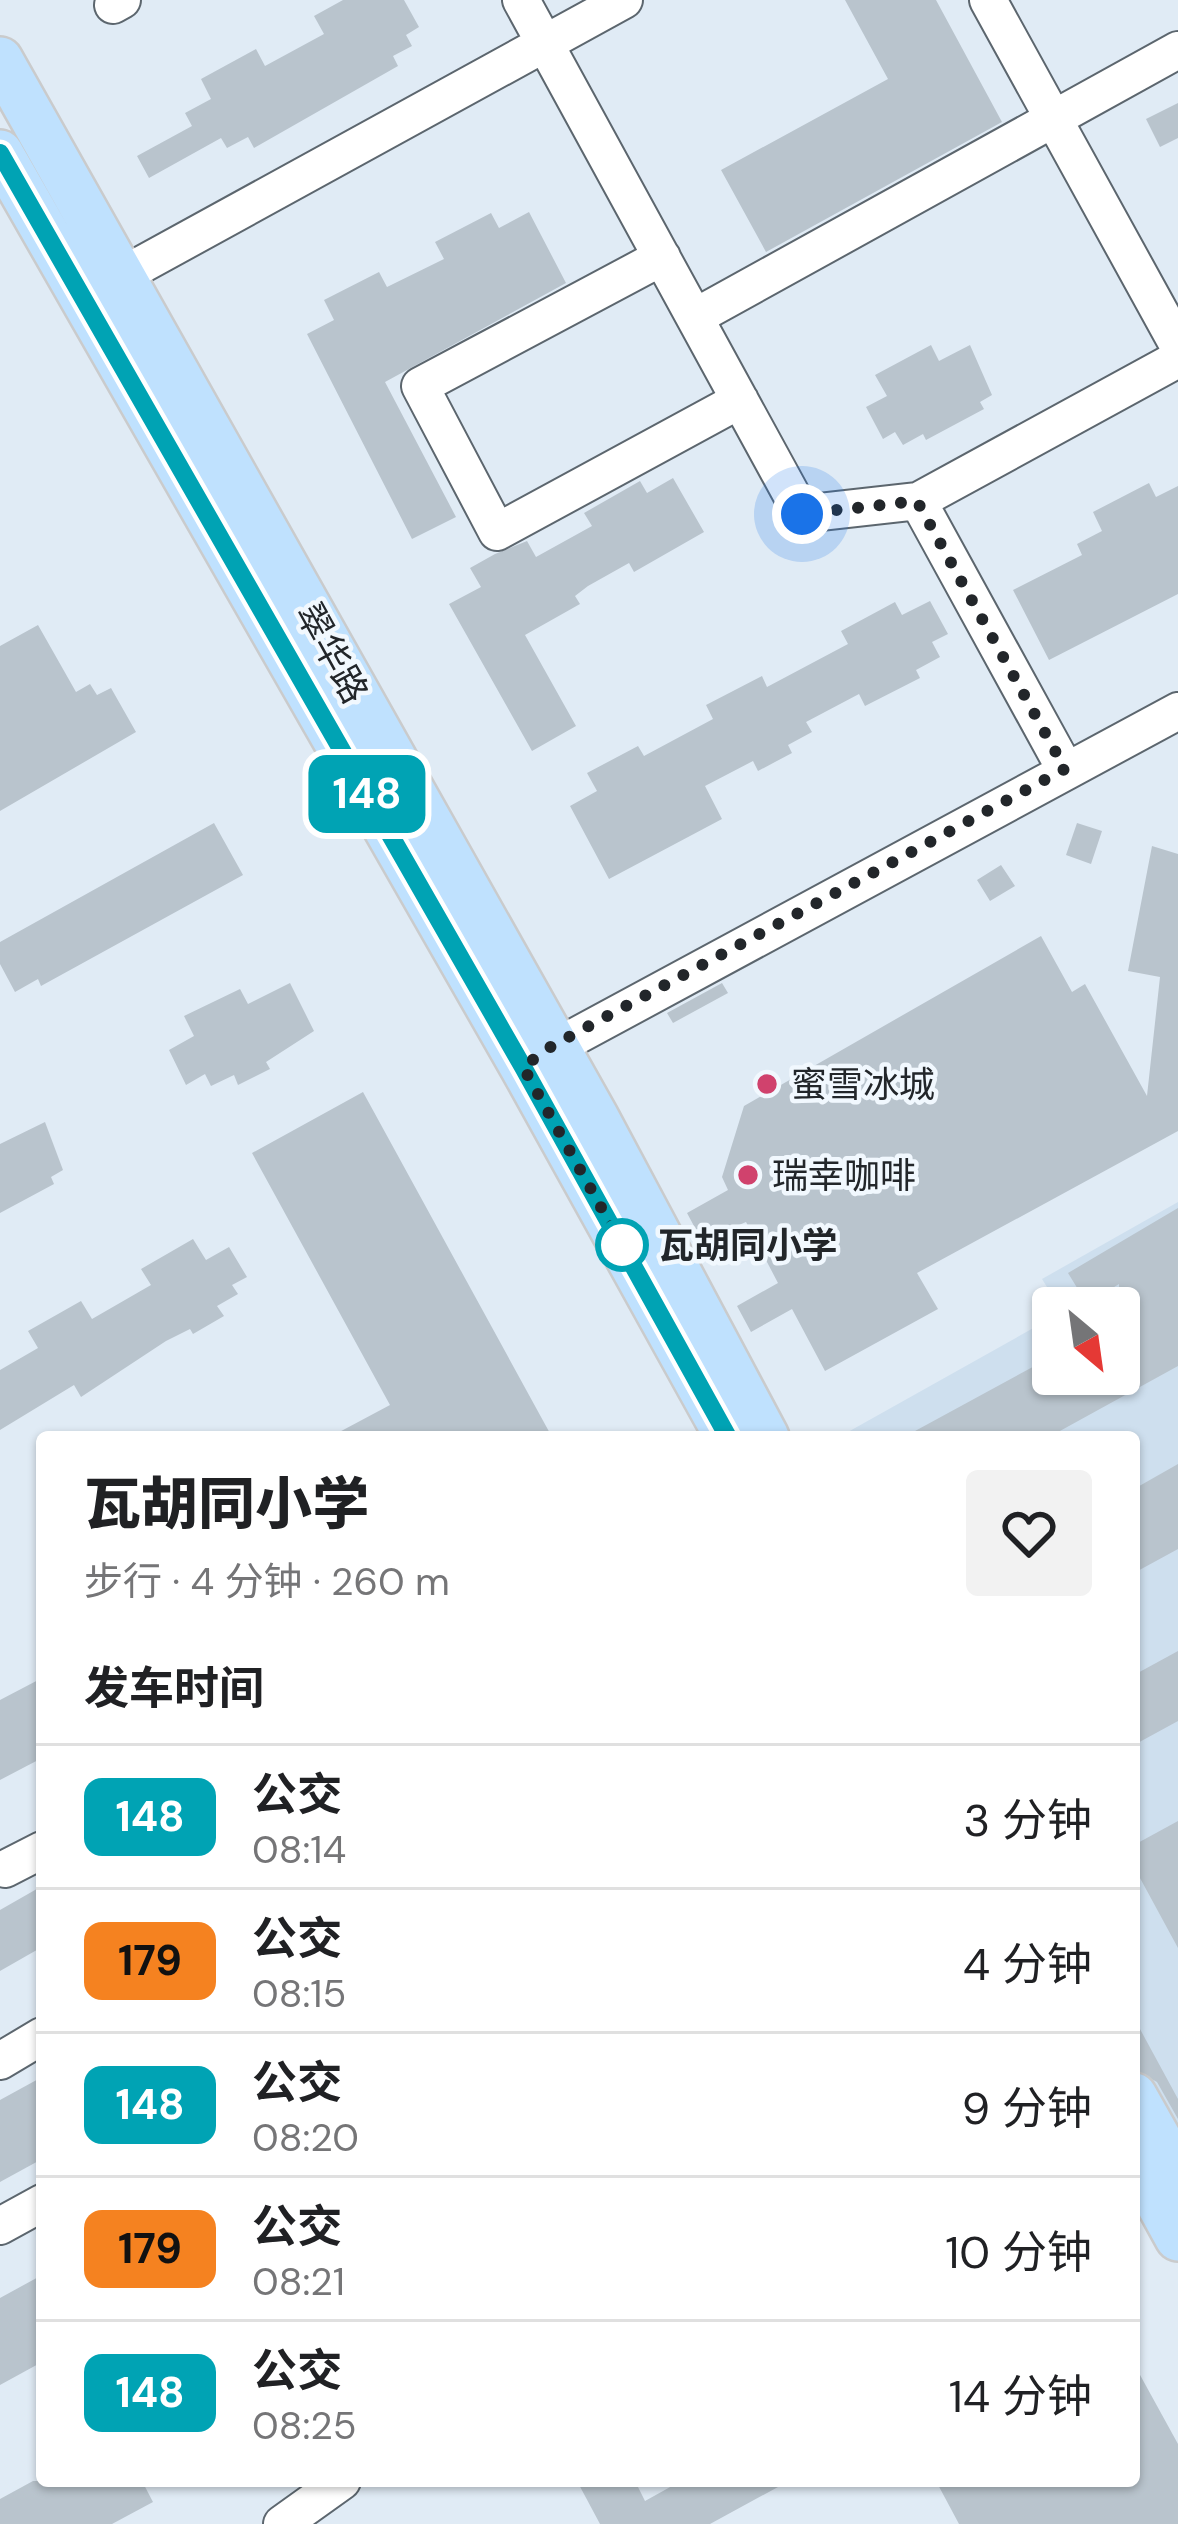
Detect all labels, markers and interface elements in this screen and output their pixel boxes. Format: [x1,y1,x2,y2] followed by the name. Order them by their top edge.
[772,484,832,544] your location
[285,594,379,712] street label: 翠华路
[298,755,436,833] line badge: 148
[332,766,402,821] text: 148
[791,1061,935,1108] place label: 蜜雪冰城
[754,1071,780,1097] marker: 蜜雪冰城
[772,1152,916,1199] place label: 瑞幸咖啡
[735,1162,761,1188] marker: 瑞幸咖啡
[597,1220,647,1270] marker: 瓦胡同小学
[658,1222,838,1269] place label: 瓦胡同小学
[1032,1287,1140,1395] north arrow
[1032,1287,1140,1395] map controls
[84,1467,369,1542] text: 瓦胡同小学
[966,1470,1092,1596] button: heart
[84,1556,450,1607] text: 步行 · 4 分钟 · 260 m
[84,1659,264,1718] text: 发车时间
[252,1765,342,1824] text: 公交
[115,1789,185,1844] text: 148
[963,1791,1092,1850] text: 3 分钟
[252,1824,346,1875] text: 08:14
[252,1909,342,1968] text: 公交
[118,1933,182,1988] text: 179
[963,1935,1092,1994] text: 4 分钟
[252,1968,346,2019] text: 08:15
[252,2053,342,2112] text: 公交
[115,2077,185,2132] text: 148
[962,2079,1092,2138] text: 9 分钟
[252,2112,359,2163] text: 08:20
[252,2197,342,2256] text: 公交
[118,2221,182,2276] text: 179
[945,2223,1092,2282] text: 10 分钟
[252,2256,345,2307] text: 08:21
[252,2341,342,2400] text: 公交
[115,2365,185,2420] text: 148
[949,2367,1092,2426] text: 14 分钟
[252,2400,357,2451] text: 08:25

